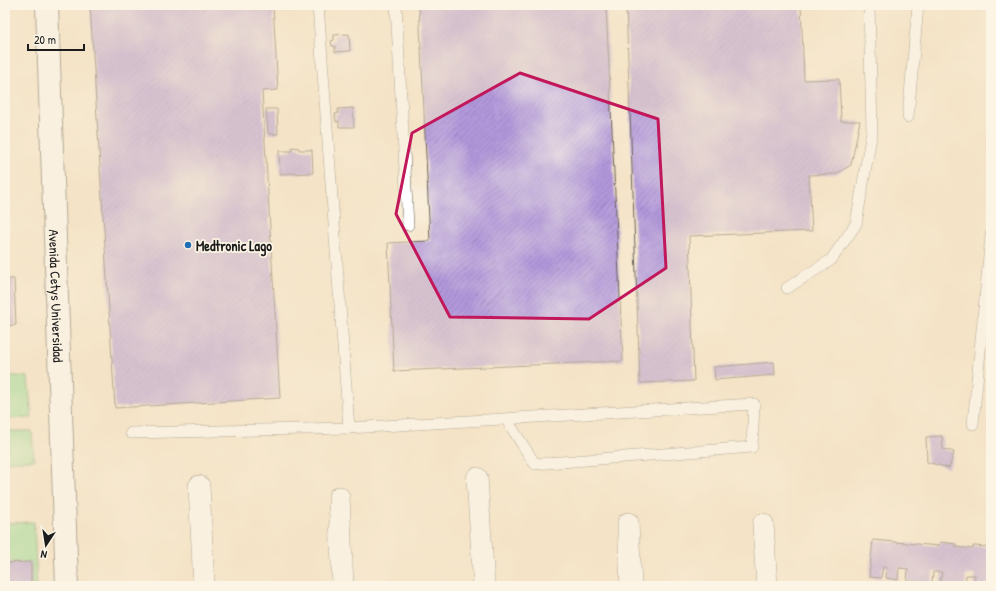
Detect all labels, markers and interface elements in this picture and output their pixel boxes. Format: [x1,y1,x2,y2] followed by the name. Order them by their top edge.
[28,26,84,52] scale bar
[34,31,56,48] text: 20 m
[45,229,69,363] street label: Avenida Cetys Universidad
[196,236,272,257] place label: Medtronic Lago
[183,240,193,250] marker: Medtronic Lago
[26,525,66,565] north arrow
[39,547,48,562] text: N

